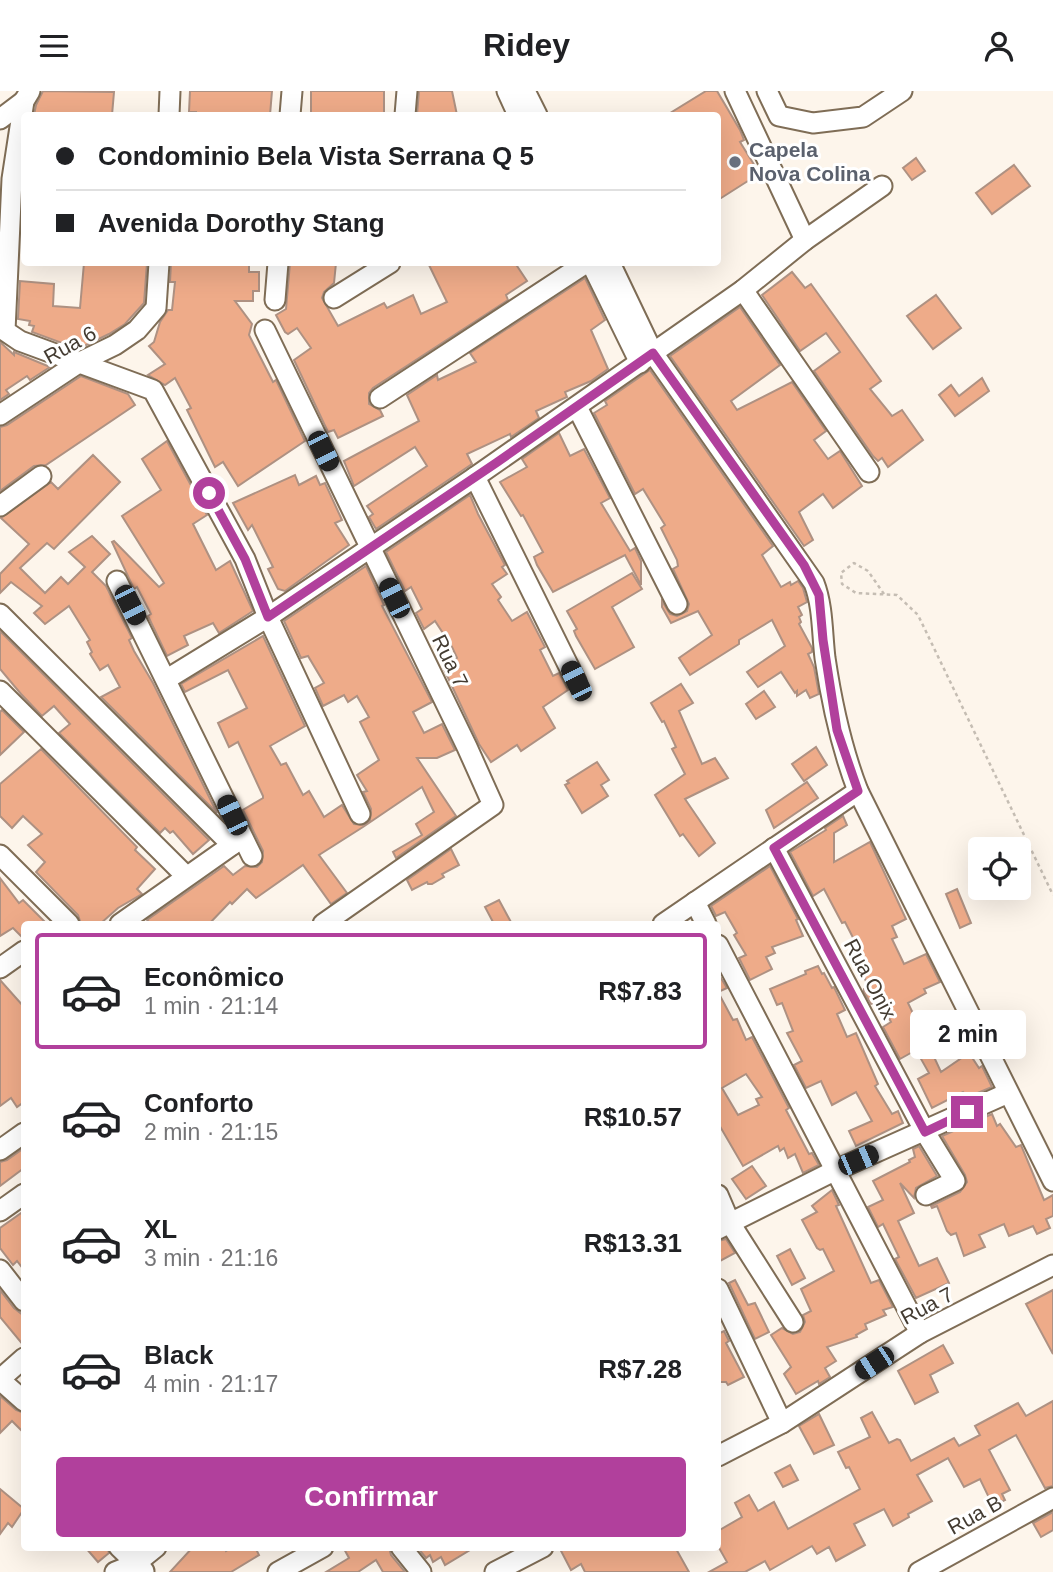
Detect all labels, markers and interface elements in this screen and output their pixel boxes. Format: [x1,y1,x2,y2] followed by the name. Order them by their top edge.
[35,27,73,65] icon: menu
[483,27,570,63] text: Ridey
[980,27,1018,65] icon: person
[749,138,871,185] place label: Capela Nova Colina
[98,141,534,171] text: Condominio Bela Vista Serrana Q 5
[727,154,743,170] marker: Capela Nova Colina
[98,208,385,238] text: Avenida Dorothy Stang
[40,321,100,368] street label: Rua 6
[305,428,342,474] car
[193,477,225,509] route start
[376,575,413,621] car
[112,582,149,628] car
[428,631,473,691] street label: Rua 7
[558,658,595,704] car
[214,792,251,838] car
[968,837,1031,900] map controls
[968,837,1031,900] button: locate
[840,935,901,1023] street label: Rua Onix
[60,960,123,1023] icon: car
[144,962,284,992] text: Econômico
[598,976,682,1006] text: R$7.83
[144,993,278,1019] text: 1 min · 21:14
[909,1011,1025,1059] callout: 2 min
[938,1021,998,1047] text: 2 min
[60,1086,123,1149] icon: car
[144,1088,254,1118] text: Conforto
[951,1096,983,1128] route end
[584,1102,682,1132] text: R$10.57
[144,1119,278,1145] text: 2 min · 21:15
[835,1142,882,1178] car
[60,1212,123,1275] icon: car
[144,1214,177,1244] text: XL
[584,1228,682,1258] text: R$13.31
[144,1245,278,1271] text: 3 min · 21:16
[897,1282,957,1329] street label: Rua 7
[60,1338,123,1401] icon: car
[144,1340,213,1370] text: Black
[851,1343,898,1383] car
[598,1354,682,1384] text: R$7.28
[144,1371,278,1397] text: 4 min · 21:17
[56,1457,686,1537] button: Confirmar
[944,1490,1006,1539] street label: Rua B

